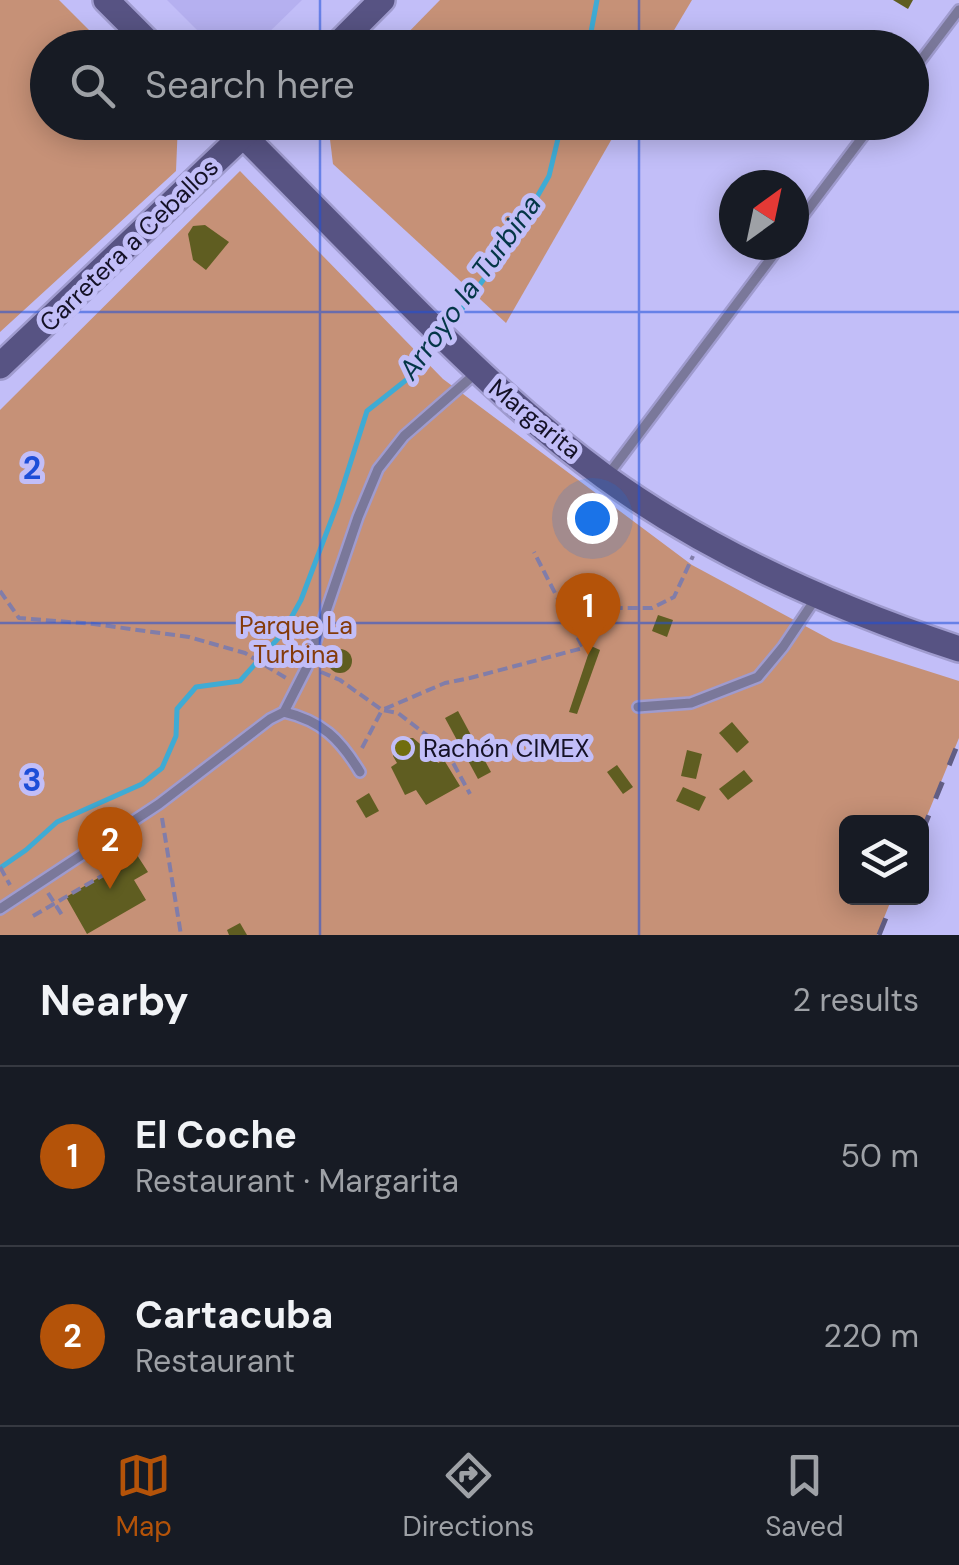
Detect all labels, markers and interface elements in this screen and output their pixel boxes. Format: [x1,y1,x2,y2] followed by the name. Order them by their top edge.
[30,30,929,140] search box
[65,58,120,113] icon: search
[145,60,355,110] text: Search here
[32,151,226,339] street label: Carretera a Ceballos
[719,170,809,260] north arrow
[390,187,550,388] water label: Arroyo la Turbina
[482,372,588,466] street label: Margarita
[23,447,41,489] text: 2
[567,493,618,544] your location
[556,572,620,655] pin: 1
[239,609,353,671] park label: Parque La Turbina
[423,732,590,765] place label: Rachón CIMEX
[392,737,414,759] marker: Rachón CIMEX
[22,759,42,801] text: 3
[78,806,142,889] pin: 2
[839,815,929,905] map controls
[839,815,929,905] button: layers
[40,973,189,1028] text: Nearby
[793,979,919,1021] text: 2 results
[135,1110,297,1160] text: El Coche
[67,1135,78,1177] text: 1
[841,1135,919,1177] text: 50 m
[135,1160,459,1202] text: Restaurant · Margarita
[135,1290,333,1340] text: Cartacuba
[63,1315,82,1357] text: 2
[824,1315,919,1357] text: 220 m
[135,1340,295,1382] text: Restaurant
[115,1448,172,1545] tab: Map
[403,1448,534,1545] tab: Directions
[765,1448,844,1545] tab: Saved

